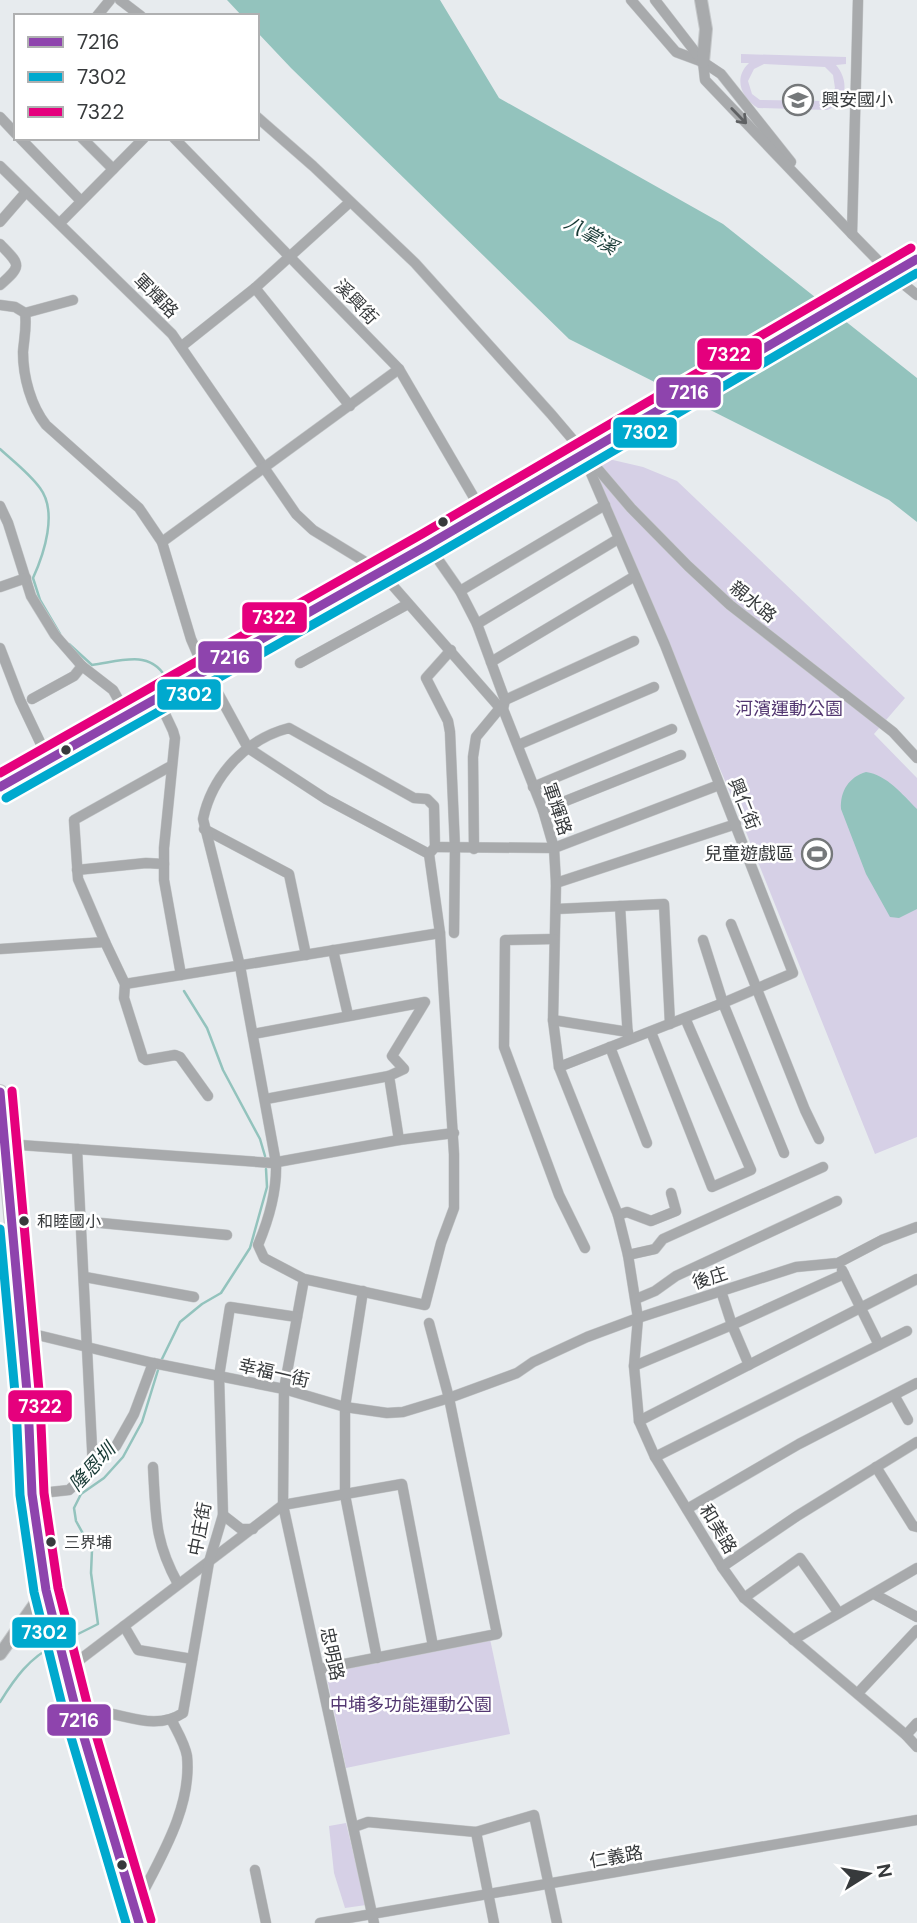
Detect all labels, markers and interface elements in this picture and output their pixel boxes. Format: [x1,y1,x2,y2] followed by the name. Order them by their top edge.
[14,14,259,140] legend
[77,28,120,56] text: 7216
[77,63,126,91] text: 7302
[781,83,815,117] school or university icon: 興安國小
[821,88,893,112] place label: 興安國小
[77,98,124,126] text: 7322
[731,107,748,124] one-way arrow
[560,210,625,262] water label: 八掌溪
[128,268,184,324] street label: 軍輝路
[329,274,383,330] street label: 溪興街
[696,337,763,371] line badge: 7322
[707,342,751,367] text: 7322
[655,376,722,409] line badge: 7216
[669,380,709,405] text: 7216
[612,416,678,449] line badge: 7302
[622,420,668,445] text: 7302
[436,515,450,529] unlabelled marker
[724,576,782,628] street label: 親水路
[241,601,308,634] line badge: 7322
[252,605,296,630] text: 7322
[197,640,263,674] line badge: 7216
[210,645,250,670] text: 7216
[156,678,222,711] line badge: 7302
[166,682,212,707] text: 7302
[735,697,843,721] park label: 河濱運動公園
[59,743,73,757] unlabelled marker
[723,774,765,834] street label: 興仁街
[537,780,577,838] street label: 軍輝路
[800,837,834,871] sports icon: 兒童遊戲區
[704,842,794,866] place label: 兒童遊戲區
[37,1211,101,1232] place label: 和睦國小
[17,1214,31,1228] marker: 和睦國小
[689,1261,731,1295] street label: 後庄
[236,1353,312,1393] street label: 幸福一街
[7,1389,73,1423] line badge: 7322
[18,1394,62,1419] text: 7322
[63,1435,123,1496] water label: 隆恩圳
[183,1500,217,1558] street label: 中庄街
[694,1500,742,1558] street label: 和美路
[64,1532,112,1553] place label: 三界埔
[44,1535,58,1549] marker: 三界埔
[11,1616,77,1649] line badge: 7302
[21,1620,67,1645] text: 7302
[315,1625,349,1683] street label: 忠明路
[330,1693,492,1717] park label: 中埔多功能運動公園
[46,1703,112,1737] line badge: 7216
[59,1708,99,1733] text: 7216
[833,1839,903,1909] north arrow
[587,1840,645,1874] street label: 仁義路
[115,1858,129,1872] unlabelled marker
[871,1862,898,1880] text: N

